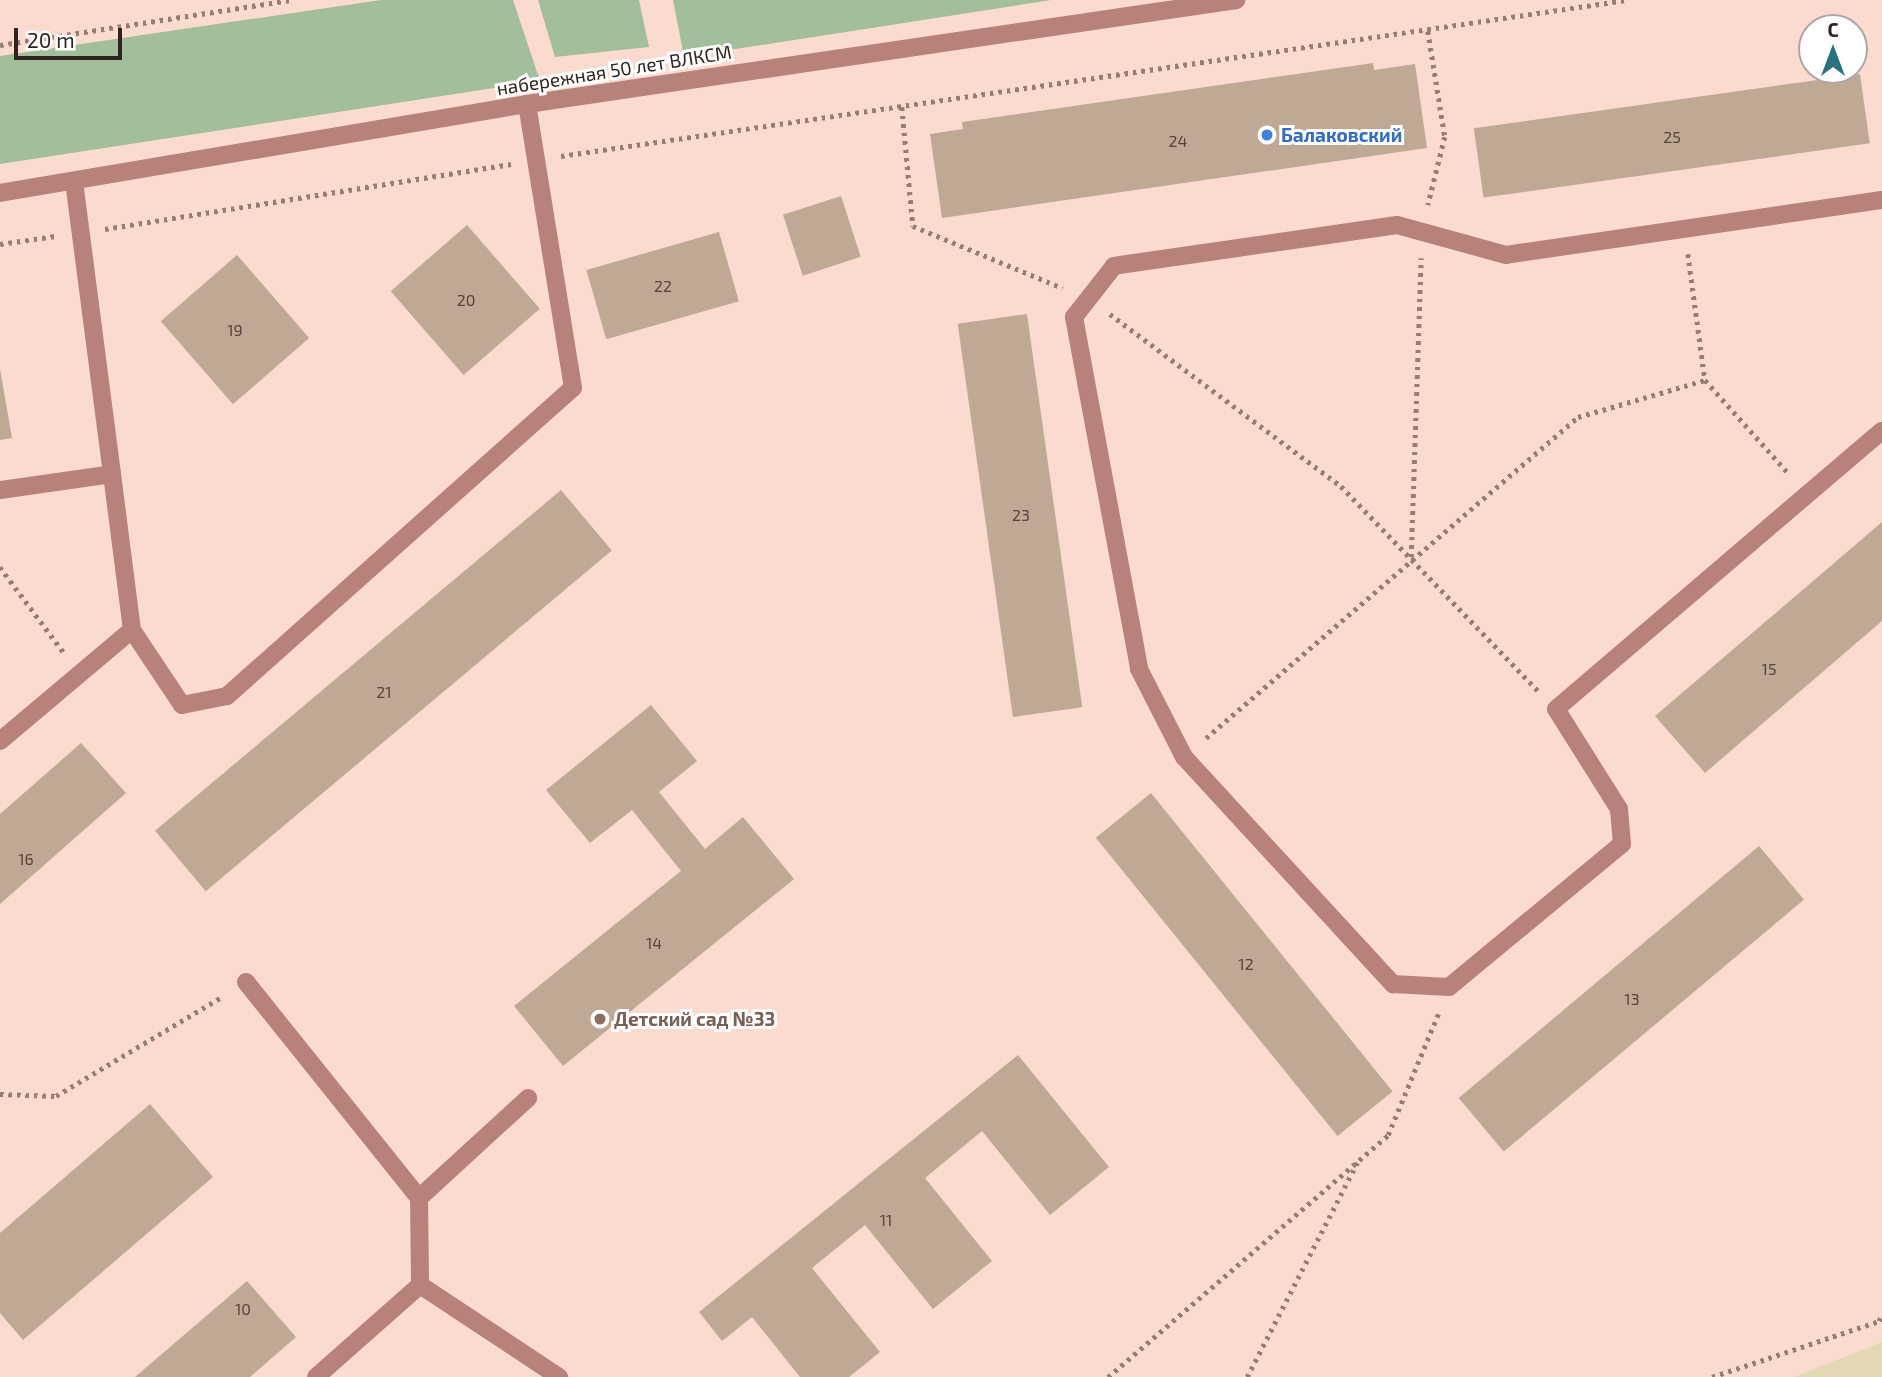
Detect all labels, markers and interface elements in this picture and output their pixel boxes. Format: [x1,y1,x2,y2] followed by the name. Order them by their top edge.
[18,14,126,58] scale bar
[1798,14,1868,84] north arrow
[1827,18,1839,41] text: С
[27,27,75,52] text: 20 m
[495,40,733,100] street label: набережная 50 лет ВЛКСМ
[1281,124,1402,146] place label: Балаковский
[1259,127,1275,143] marker: Балаковский
[1663,127,1681,147] house number: 25
[1169,131,1187,151] house number: 24
[654,276,672,296] house number: 22
[457,290,475,310] house number: 20
[227,320,243,340] house number: 19
[1012,505,1030,525] house number: 23
[1762,659,1776,679] house number: 15
[376,682,392,702] house number: 21
[18,849,34,869] house number: 16
[646,933,662,953] house number: 14
[1238,954,1254,974] house number: 12
[1624,989,1640,1009] house number: 13
[614,1008,775,1030] place label: Детский сад №33
[592,1011,608,1027] marker: Детский сад №33
[880,1210,892,1230] house number: 11
[235,1299,251,1319] house number: 10

